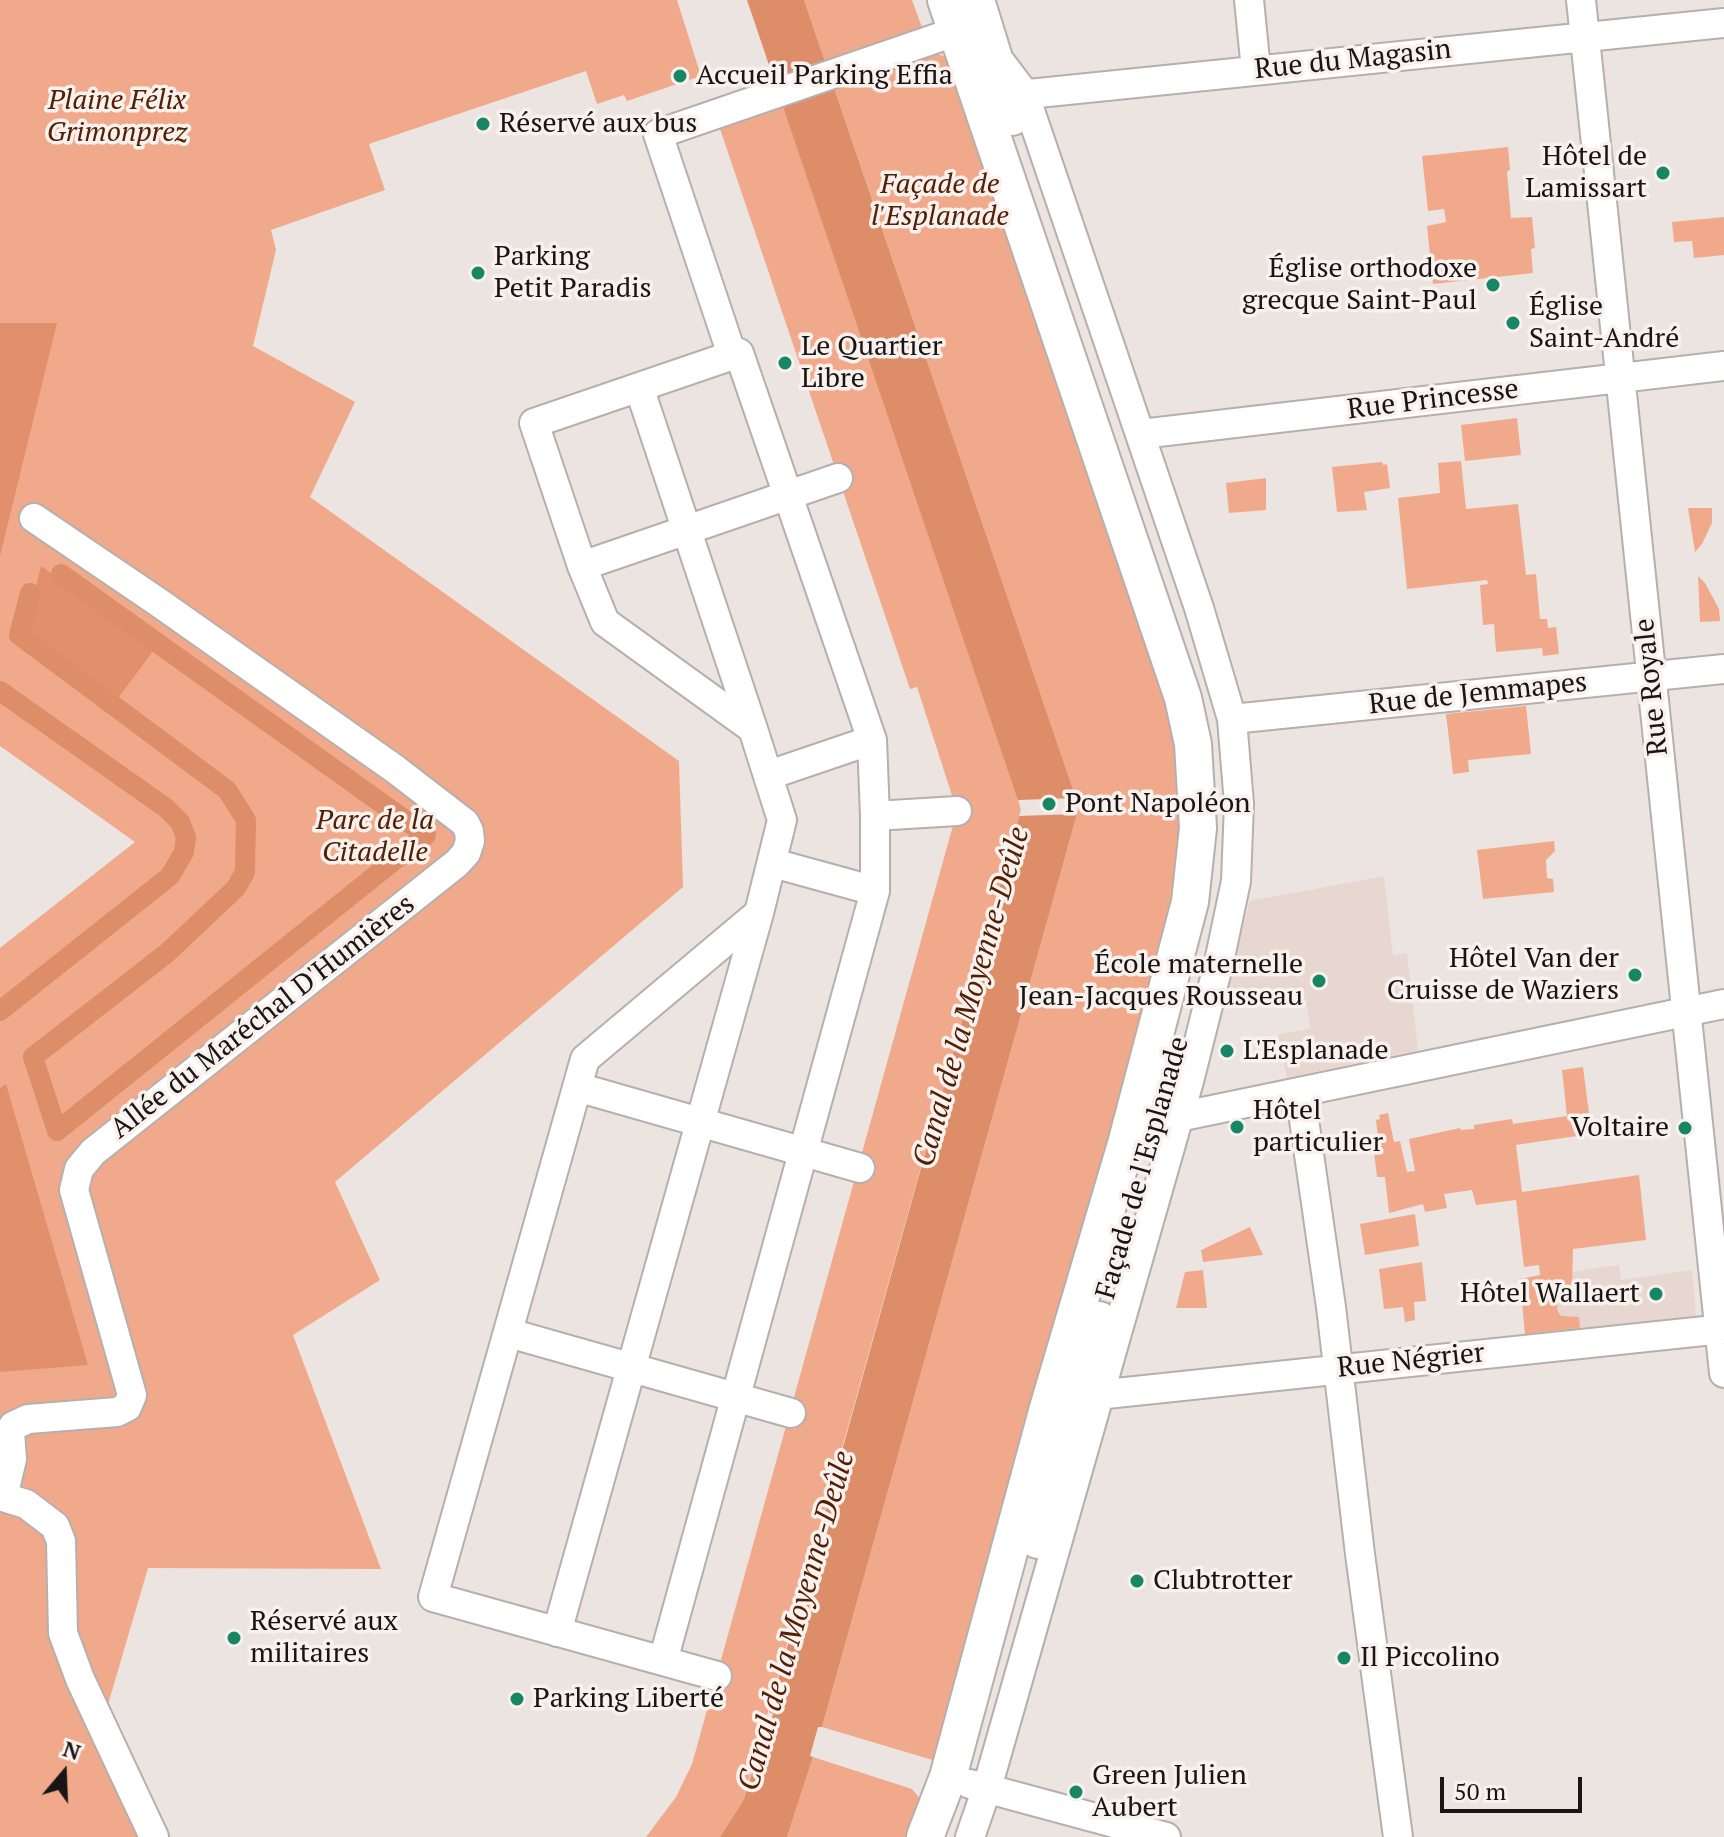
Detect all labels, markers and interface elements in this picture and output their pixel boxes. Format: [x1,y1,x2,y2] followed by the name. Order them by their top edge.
[1253,33,1453,87] street label: Rue du Magasin
[696,59,953,93] place label: Accueil Parking Effia
[671,67,689,85] marker: Accueil Parking Effia
[47,84,187,150] park label: Plaine Félix Grimonprez
[499,107,697,141] place label: Réservé aux bus
[474,115,492,133] marker: Réservé aux bus
[1525,140,1647,206] place label: Hôtel de Lamissart
[1654,164,1672,182] marker: Hôtel de Lamissart
[871,168,1009,234] park label: Façade de l'Esplanade
[494,240,652,306] place label: Parking Petit Paradis
[1242,252,1477,318] place label: Église orthodoxe grecque Saint-Paul
[469,264,487,282] marker: Parking Petit Paradis
[1484,276,1502,294] marker: Église orthodoxe grecque Saint-Paul
[1529,290,1679,356] place label: Église Saint-André
[1504,314,1522,332] marker: Église Saint-André
[801,330,943,396] place label: Le Quartier Libre
[776,354,794,372] marker: Le Quartier Libre
[1345,373,1521,427] street label: Rue Princesse
[1628,617,1676,757] street label: Rue Royale
[1367,666,1589,722] street label: Rue de Jemmapes
[1065,787,1251,821] place label: Pont Napoléon
[1040,795,1058,813] marker: Pont Napoléon
[316,804,434,870] park label: Parc de la Citadelle
[906,823,1038,1171] water label: Canal de la Moyenne-Deûle
[104,888,422,1146] street label: Allée du Maréchal D'Humières
[1387,942,1619,1008] place label: Hôtel Van der Cruisse de Waziers
[1019,948,1303,1014] place label: École maternelle Jean-Jacques Rousseau
[1626,966,1644,984] marker: Hôtel Van der Cruisse de Waziers
[1310,972,1328,990] marker: École maternelle Jean-Jacques Rousseau
[1089,1033,1197,1303] street label: Façade de l'Esplanade
[1243,1034,1388,1068] place label: L'Esplanade
[1218,1042,1236,1060] marker: L'Esplanade
[1253,1094,1383,1160] place label: Hôtel particulier
[1571,1111,1669,1145] place label: Voltaire
[1228,1118,1246,1136] marker: Hôtel particulier
[1676,1119,1694,1137] marker: Voltaire
[1460,1277,1640,1311] place label: Hôtel Wallaert
[1647,1285,1665,1303] marker: Hôtel Wallaert
[1336,1337,1486,1385] street label: Rue Négrier
[731,1447,863,1795] water label: Canal de la Moyenne-Deûle
[1153,1564,1292,1598] place label: Clubtrotter
[1128,1572,1146,1590] marker: Clubtrotter
[250,1605,398,1671] place label: Réservé aux militaires
[225,1629,243,1647] marker: Réservé aux militaires
[1360,1641,1500,1675] place label: Il Piccolino
[1335,1649,1353,1667] marker: Il Piccolino
[533,1682,724,1716] place label: Parking Liberté
[508,1690,526,1708] marker: Parking Liberté
[24,1733,104,1813] north arrow
[59,1733,85,1766] text: N
[1092,1759,1247,1825] place label: Green Julien Aubert
[1444,1761,1586,1811] scale bar
[1454,1775,1506,1807] text: 50 m
[1067,1783,1085,1801] marker: Green Julien Aubert

